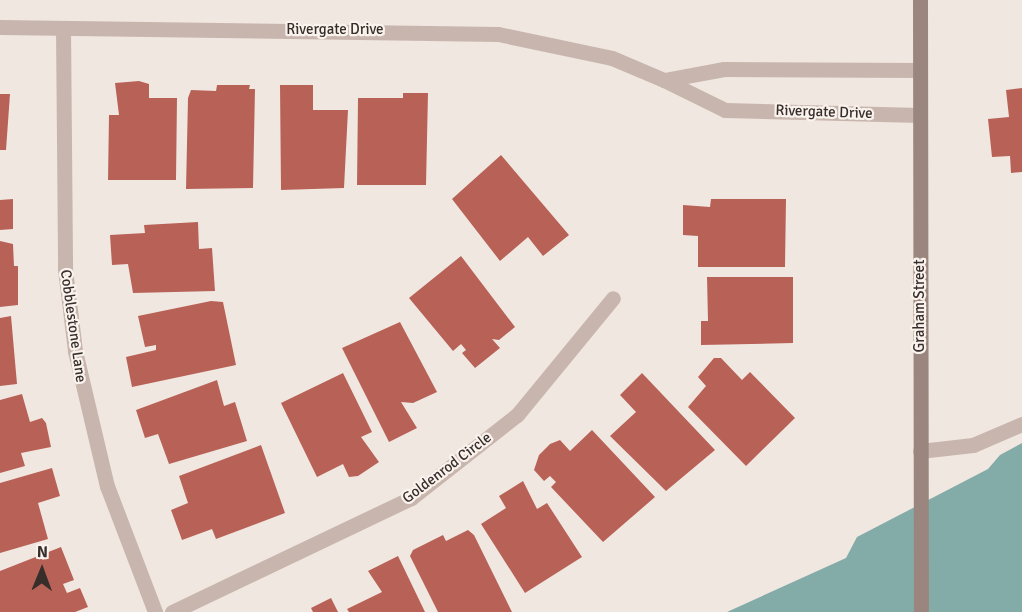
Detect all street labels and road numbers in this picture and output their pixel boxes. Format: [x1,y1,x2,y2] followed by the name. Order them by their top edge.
[286,21,384,39] street label: Rivergate Drive
[775,101,873,123] street label: Rivergate Drive
[911,260,929,352] street label: Graham Street
[56,268,90,384] street label: Cobblestone Lane
[399,429,495,507] street label: Goldenrod Circle

